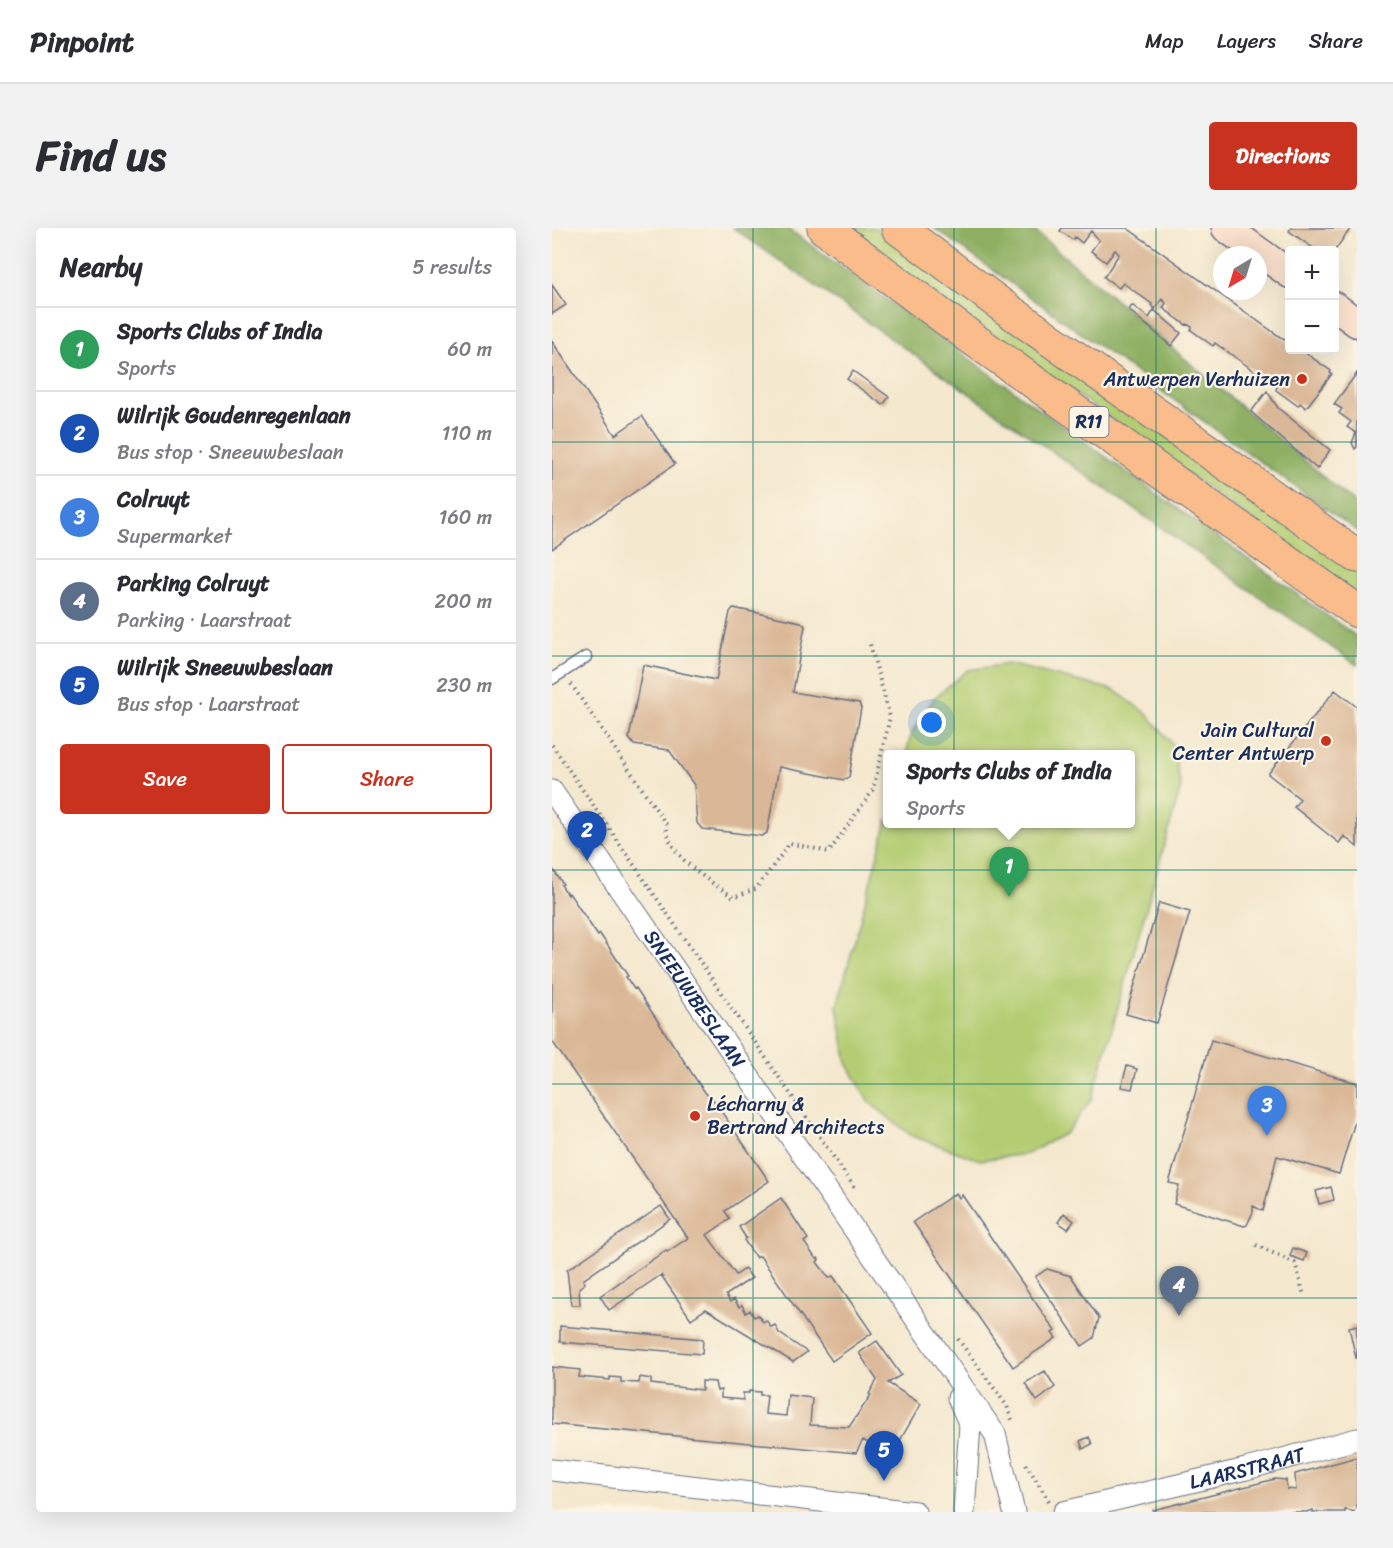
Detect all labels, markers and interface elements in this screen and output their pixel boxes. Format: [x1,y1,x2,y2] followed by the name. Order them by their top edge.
[30,17,134,66] text: Pinpoint
[1145,22,1184,60] text: Map
[1217,22,1276,60] text: Layers
[1309,22,1363,60] text: Share
[36,119,166,193] text: Find us
[1209,122,1357,190] button: Directions
[60,244,142,290] text: Nearby
[1213,246,1267,300] north arrow
[1285,246,1339,354] map controls
[1285,246,1339,300] button: +
[413,250,492,285] text: 5 results
[1285,300,1339,354] button: −
[117,312,323,351] text: Sports Clubs of India
[75,332,84,367] text: 1
[447,332,492,367] text: 60 m
[117,351,176,386] text: Sports
[1102,362,1290,397] place label: Antwerpen Verhuizen
[1295,372,1309,386] marker: Antwerpen Verhuizen
[117,396,351,435] text: Wilrijk Goudenregenlaan
[1070,407,1108,437] road number: R11
[74,416,85,451] text: 2
[442,416,492,451] text: 110 m
[117,435,344,470] text: Bus stop · Sneeuwbeslaan
[117,480,190,519] text: Colruyt
[74,500,85,535] text: 3
[439,500,492,535] text: 160 m
[117,519,232,554] text: Supermarket
[117,564,270,603] text: Parking Colruyt
[73,584,86,619] text: 4
[435,584,492,619] text: 200 m
[117,603,292,638] text: Parking · Laarstraat
[117,648,333,687] text: Wilrijk Sneeuwbeslaan
[73,668,86,703] text: 5
[436,668,492,703] text: 230 m
[117,687,300,722] text: Bus stop · Laarstraat
[917,708,946,737] your location
[1173,713,1315,771] place label: Jain Cultural Center Antwerp
[1319,734,1333,748] marker: Jain Cultural Center Antwerp
[60,744,270,814] button: Save
[282,744,492,814] button: Share
[883,750,1135,828] popup
[906,752,1112,791] text: Sports Clubs of India
[906,791,965,826] text: Sports
[567,812,606,861] pin: 2
[990,848,1028,897] pin: 1
[634,922,755,1076] street label: SNEEUWBESLAAN
[1248,1086,1286,1136] pin: 3
[707,1087,885,1145] place label: Lécharny & Bertrand Architects
[688,1109,702,1123] marker: Lécharny & Bertrand Architects
[1160,1266,1198,1316] pin: 4
[864,1432,904,1481] pin: 5
[1186,1437,1309,1500] street label: LAARSTRAAT

